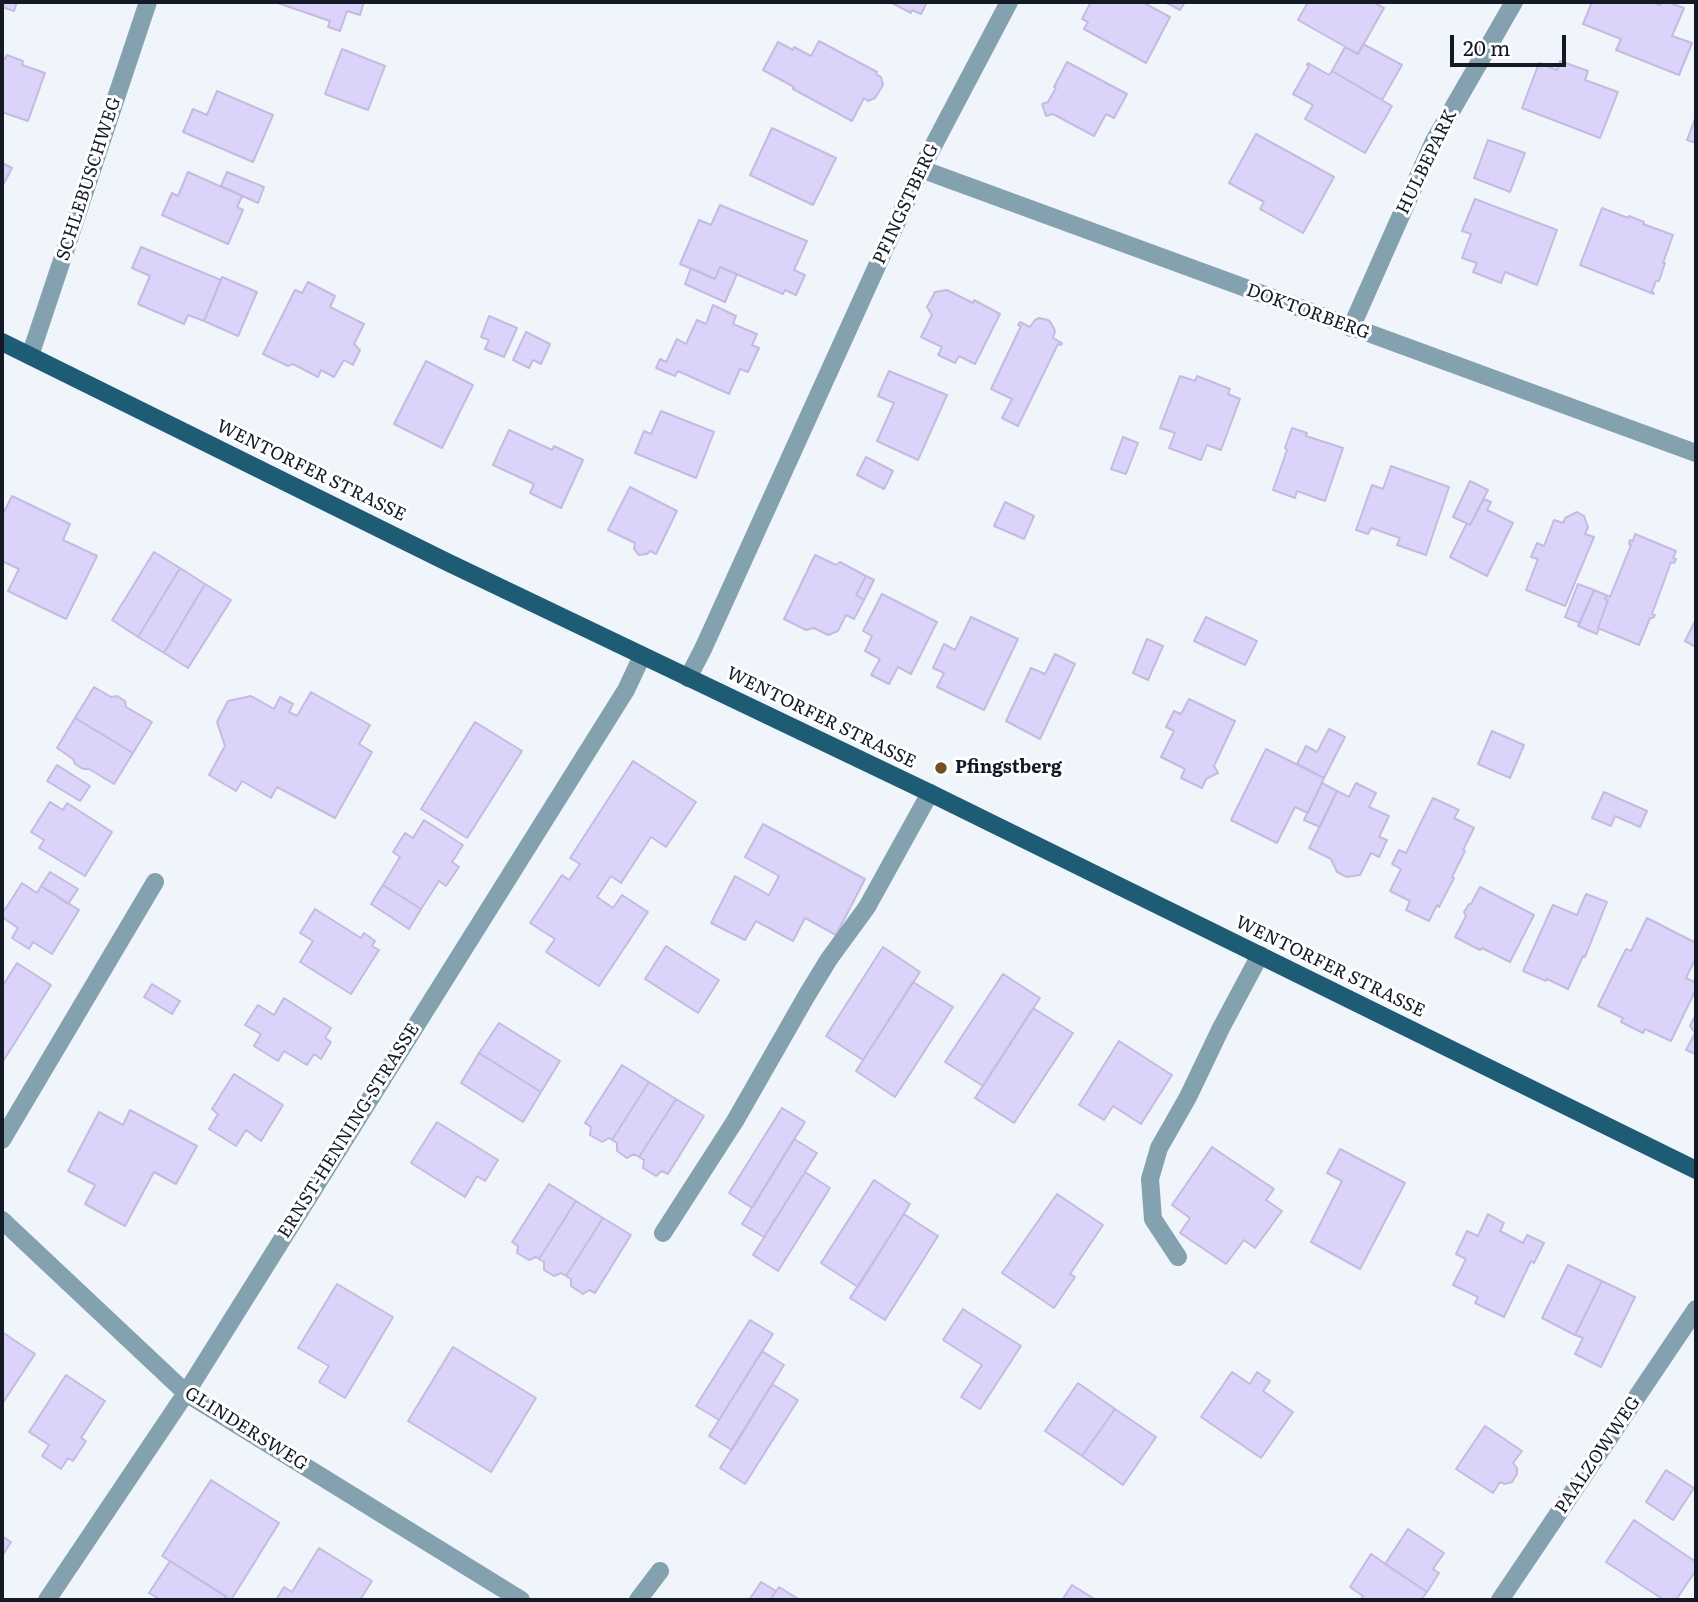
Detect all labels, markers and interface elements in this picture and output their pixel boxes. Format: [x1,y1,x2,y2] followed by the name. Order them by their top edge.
[1453,21,1568,65] scale bar
[1463,31,1510,62] text: 20 m
[52,95,126,263] street label: SCHLEBUSCHWEG
[1392,106,1462,218] street label: HULBEPARK
[869,140,943,268] street label: PFINGSTBERG
[1243,280,1373,344] street label: DOKTORBERG
[213,416,409,526] street label: WENTORFER STRASSE
[723,663,919,773] street label: WENTORFER STRASSE
[955,757,1062,779] place label: Pfingstberg
[933,760,949,776] marker: Pfingstberg
[1232,912,1428,1022] street label: WENTORFER STRASSE
[274,1019,424,1243] street label: ERNST-HENNING-STRASSE
[181,1383,311,1475] street label: GLINDERSWEG
[1551,1392,1645,1518] street label: PAALZOWWEG

